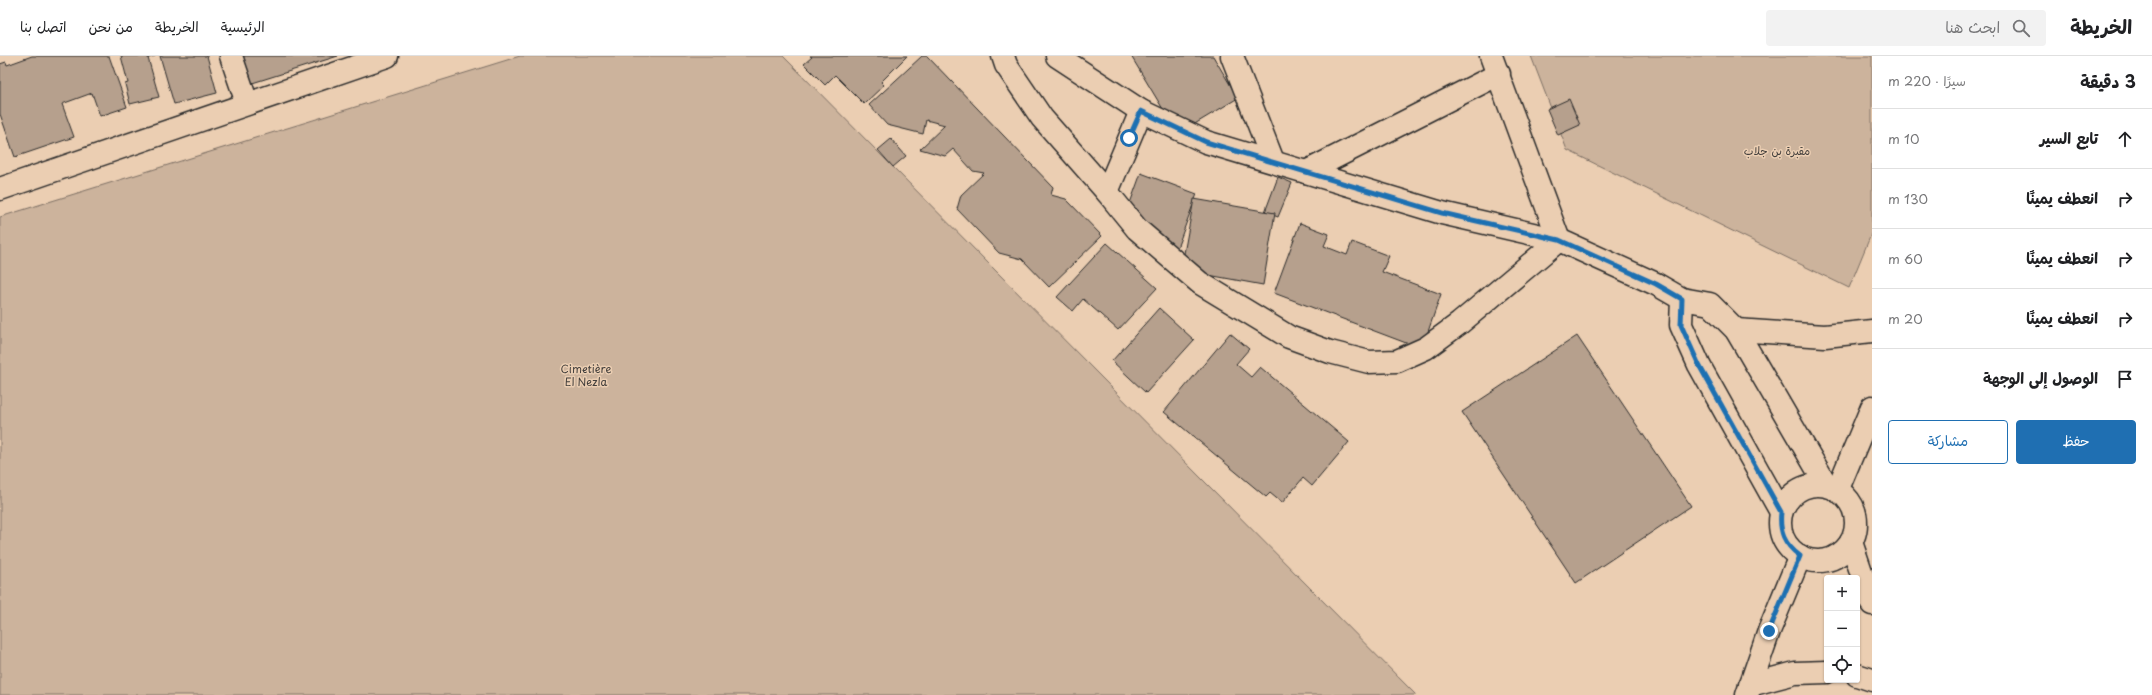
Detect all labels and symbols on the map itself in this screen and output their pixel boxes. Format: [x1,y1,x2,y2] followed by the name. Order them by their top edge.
[1120,129,1138,147] route start
[1744,142,1810,159] park label: مقبرة بن جلاب
[560,360,612,390] park label: Cimetière El Nezla
[1760,622,1778,640] route end

